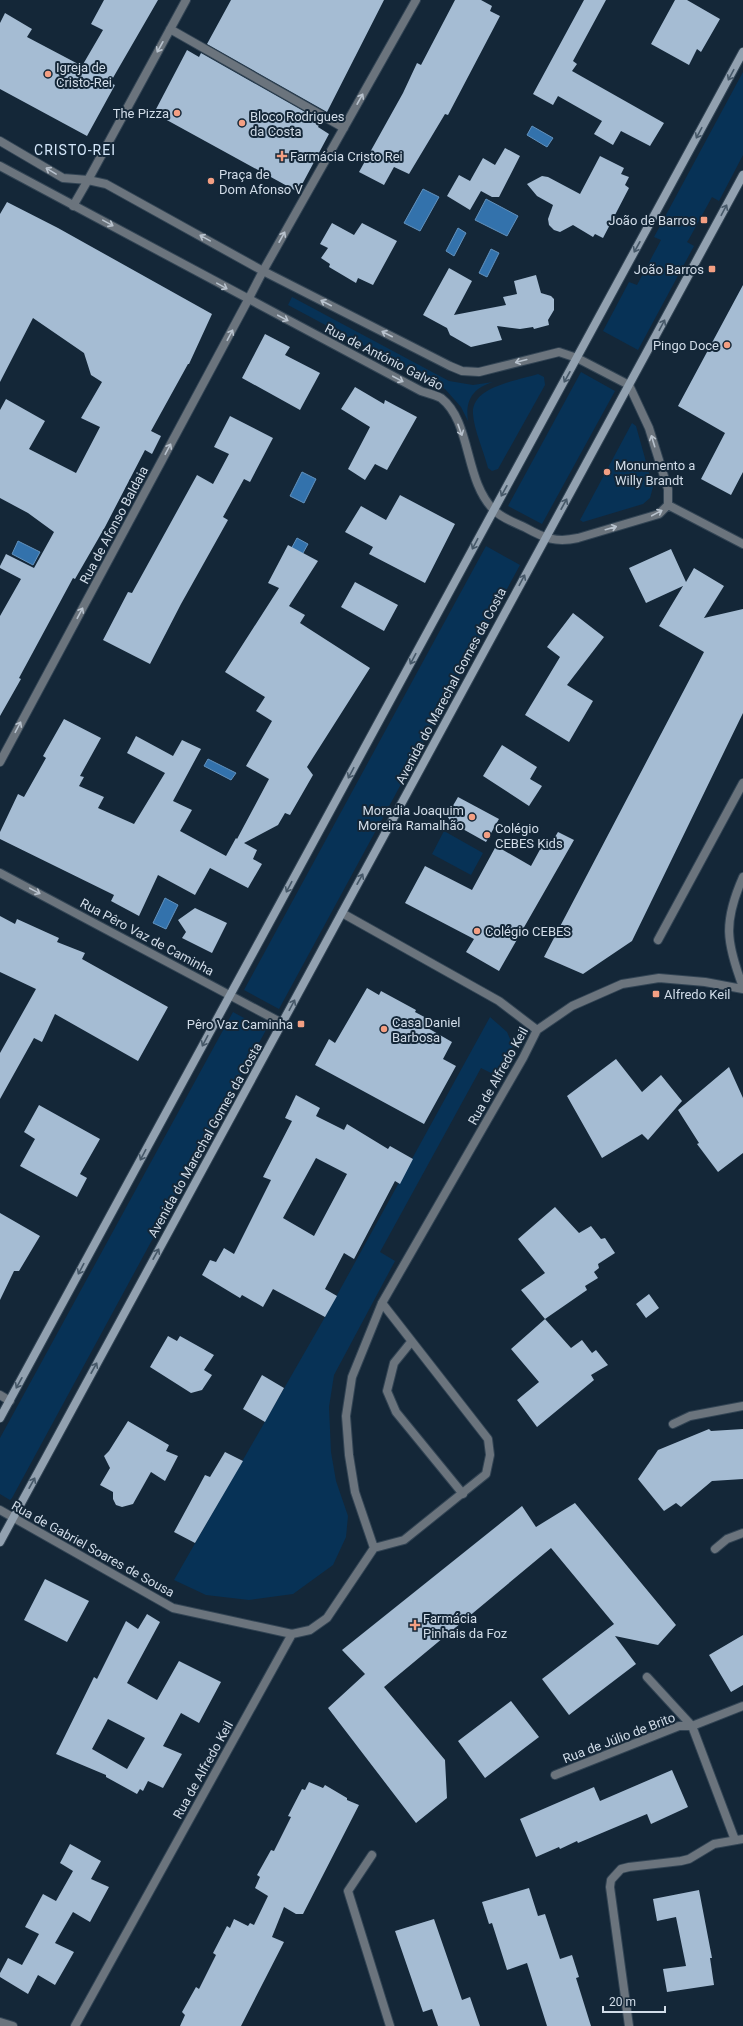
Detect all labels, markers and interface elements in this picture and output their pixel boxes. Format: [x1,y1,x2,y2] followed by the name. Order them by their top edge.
[156,40,164,52] one-way arrow
[56,60,112,90] place label: Igreja de Cristo-Rei
[43,69,53,79] marker: Igreja de Cristo-Rei
[726,69,734,81] one-way arrow
[357,93,365,105] one-way arrow
[113,106,169,121] place label: The Pizza
[172,108,182,118] marker: The Pizza
[250,109,345,139] place label: Bloco Rodrigues da Costa
[237,118,247,128] marker: Bloco Rodrigues da Costa
[695,127,703,139] one-way arrow
[34,142,116,158] district label: CRISTO-REI
[290,149,403,164] place label: Farmácia Cristo Rei
[277,151,287,161] marker: Farmácia Cristo Rei
[45,167,57,175] one-way arrow
[219,167,304,197] place label: Praça de Dom Afonso V
[206,176,216,186] marker: Praça de Dom Afonso V
[721,204,728,216] one-way arrow
[608,213,696,228] place label: João de Barros
[699,215,709,225] marker: João de Barros
[102,220,114,228] one-way arrow
[279,231,287,243] one-way arrow
[199,234,211,242] one-way arrow
[633,241,641,253] one-way arrow
[634,262,704,277] place label: João Barros
[707,264,717,274] marker: João Barros
[216,282,228,290] one-way arrow
[320,299,332,306] one-way arrow
[277,315,289,323] one-way arrow
[659,319,667,331] one-way arrow
[322,321,446,393] street label: Rua de António Galvão
[226,329,234,341] one-way arrow
[381,330,393,337] one-way arrow
[653,338,719,353] place label: Pingo Doce
[722,340,732,350] marker: Pingo Doce
[515,358,528,365] one-way arrow
[562,371,570,383] one-way arrow
[392,376,404,383] one-way arrow
[456,423,464,435] one-way arrow
[649,435,656,448] one-way arrow
[165,443,173,455] one-way arrow
[615,458,695,488] place label: Monumento a Willy Brandt
[77,464,151,586] street label: Rua de Afonso Baldaia
[602,467,612,477] marker: Monumento a Willy Brandt
[500,485,508,497] one-way arrow
[561,498,568,510] one-way arrow
[651,509,663,516] one-way arrow
[604,524,617,531] one-way arrow
[471,538,479,550] one-way arrow
[519,574,527,586] one-way arrow
[393,585,509,787] street label: Avenida do Marechal Gomes da Costa
[77,607,84,619] one-way arrow
[409,653,417,665] one-way arrow
[15,722,23,734] one-way arrow
[347,767,355,779] one-way arrow
[358,803,464,833] place label: Moradia Joaquim Moreira Ramalhão
[467,812,477,822] marker: Moradia Joaquim Moreira Ramalhão
[495,821,563,851] place label: Colégio CEBES Kids
[482,830,492,840] marker: Colégio CEBES Kids
[357,873,365,885] one-way arrow
[285,881,292,893] one-way arrow
[28,888,40,895] one-way arrow
[78,895,216,979] street label: Rua Pêro Vaz de Caminha
[485,924,571,939] place label: Colégio CEBES
[472,926,482,936] marker: Colégio CEBES
[664,987,731,1002] place label: Alfredo Keil
[651,989,661,999] marker: Alfredo Keil
[289,999,296,1011] one-way arrow
[392,1015,461,1045] place label: Casa Daniel Barbosa
[187,1017,293,1032] place label: Pêro Vaz Caminha
[296,1019,306,1029] marker: Pêro Vaz Caminha
[379,1024,389,1034] marker: Casa Daniel Barbosa
[465,1024,531,1128] street label: Rua de Alfredo Keil
[201,1035,209,1047] one-way arrow
[145,1040,265,1240] street label: Avenida do Marechal Gomes da Costa
[139,1149,147,1161] one-way arrow
[153,1248,161,1260] one-way arrow
[77,1263,85,1275] one-way arrow
[91,1363,98,1375] one-way arrow
[15,1377,23,1389] one-way arrow
[29,1477,36,1489] one-way arrow
[9,1498,177,1600] street label: Rua de Gabriel Soares de Sousa
[423,1611,508,1641] place label: Farmácia Pinhais da Foz
[410,1620,420,1630] marker: Farmácia Pinhais da Foz
[561,1710,677,1766] street label: Rua de Júlio de Brito
[170,1718,236,1822] street label: Rua de Alfredo Keil
[603,1988,665,2014] scale bar
[609,1995,636,2009] text: 20 m

